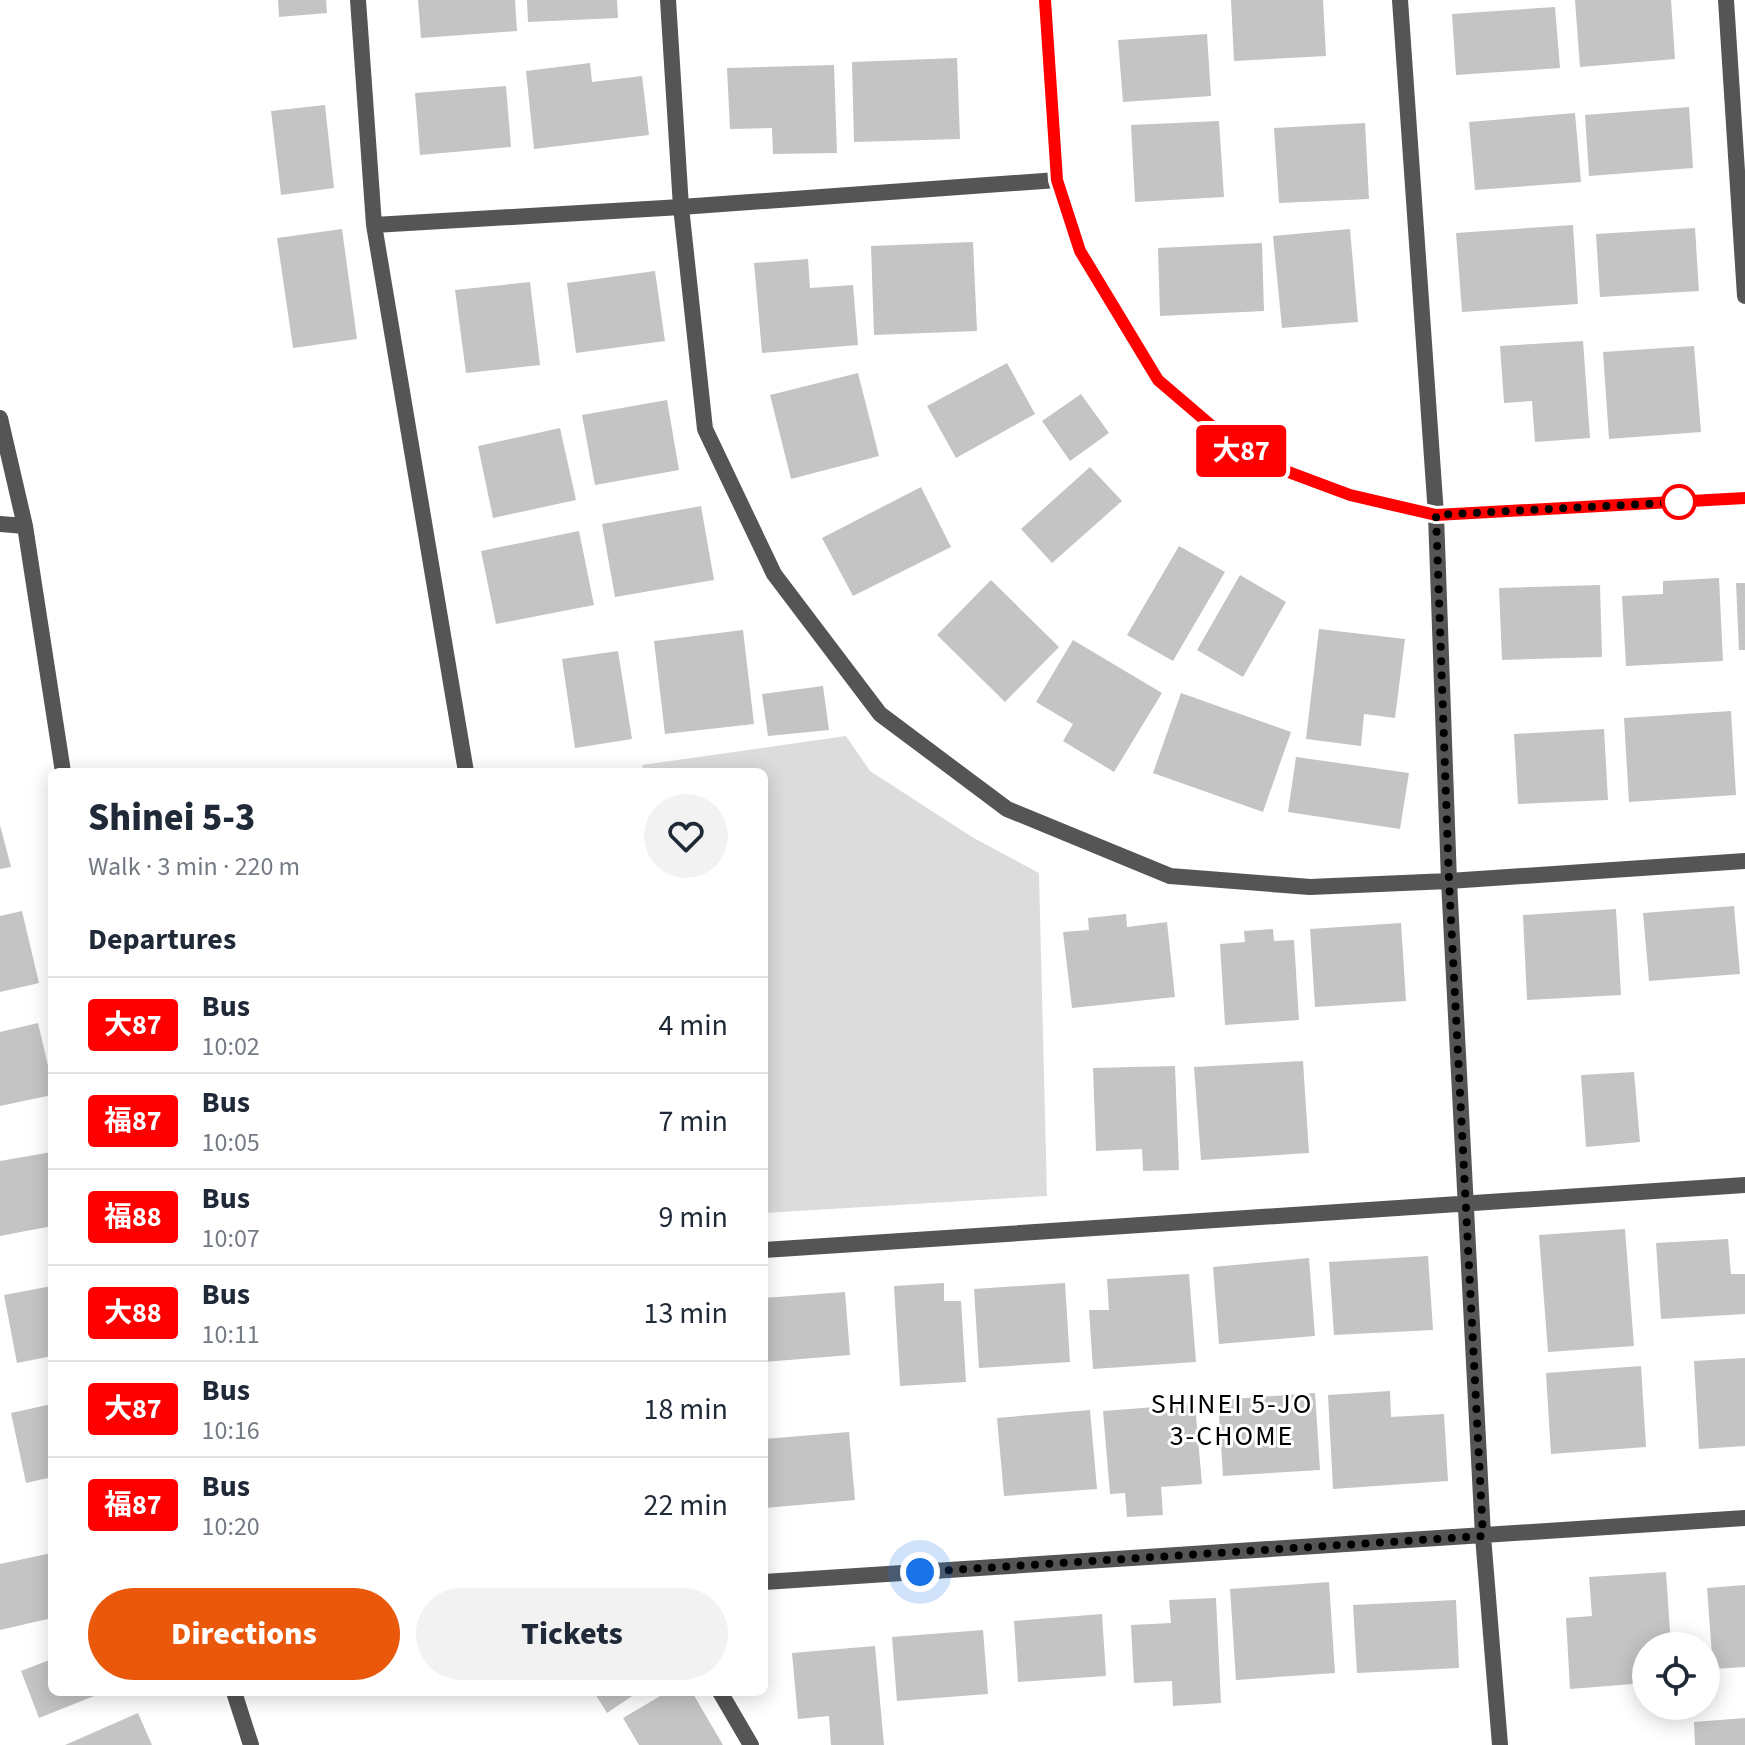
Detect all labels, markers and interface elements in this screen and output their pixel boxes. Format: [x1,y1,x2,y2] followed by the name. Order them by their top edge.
[1195,425,1287,477] line badge: 大87
[1212,431,1270,471] text: 大87
[1662,485,1696,519] unlabelled marker
[88,791,255,845] text: Shinei 5-3
[644,794,728,878] button: heart
[88,848,300,885] text: Walk · 3 min · 220 m
[88,918,236,961] text: Departures
[202,985,250,1028] text: Bus
[658,1004,728,1047] text: 4 min
[104,1005,162,1045] text: 大87
[202,1028,260,1065] text: 10:02
[202,1081,250,1124] text: Bus
[658,1100,728,1143] text: 7 min
[104,1101,162,1141] text: 福87
[202,1124,260,1161] text: 10:05
[202,1177,250,1220] text: Bus
[658,1196,728,1239] text: 9 min
[104,1197,162,1237] text: 福88
[202,1220,260,1257] text: 10:07
[202,1273,250,1316] text: Bus
[644,1292,728,1335] text: 13 min
[104,1293,162,1333] text: 大88
[202,1316,260,1353] text: 10:11
[202,1369,250,1412] text: Bus
[1151,1384,1313,1456] district label: SHINEI 5-JO 3-CHOME
[644,1388,728,1431] text: 18 min
[104,1389,162,1429] text: 大87
[202,1412,260,1449] text: 10:16
[202,1465,250,1508] text: Bus
[644,1484,728,1527] text: 22 min
[104,1485,162,1525] text: 福87
[202,1508,260,1545] text: 10:20
[900,1552,940,1592] your location
[88,1588,400,1680] button: Directions
[416,1588,728,1680] button: Tickets
[1632,1632,1720,1720] map controls
[1632,1632,1720,1720] button: locate

